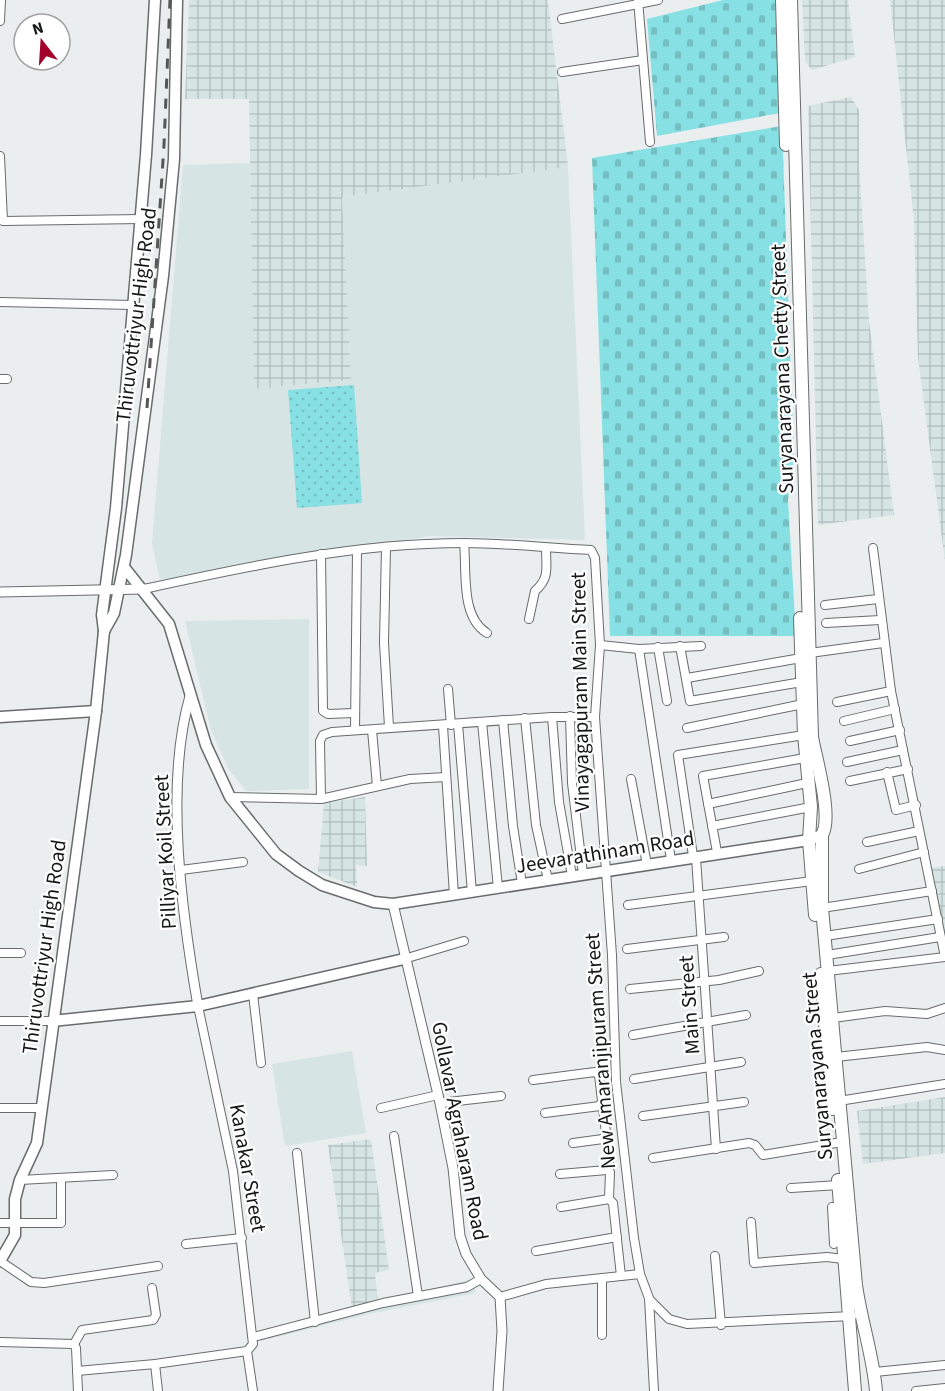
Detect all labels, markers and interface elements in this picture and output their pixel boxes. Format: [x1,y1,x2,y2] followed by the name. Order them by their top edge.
[12,12,72,72] north arrow
[30,17,46,41] text: N
[108,206,164,424] street label: Thiruvottriyur High Road
[763,243,801,495] street label: Suryanarayana Chetty Street
[563,572,597,812] street label: Vinayagapuram Main Street
[146,774,184,930] street label: Pilliyar Koil Street
[514,823,696,881] street label: Jeevarathinam Road
[14,838,74,1056] street label: Thiruvottriyur High Road
[577,932,623,1170] street label: New Amaranjipuram Street
[671,954,707,1056] street label: Main Street
[794,971,840,1161] street label: Suryanarayana Street
[424,1019,496,1243] street label: Gollavar Agraharam Road
[222,1102,274,1234] street label: Kanakar Street

